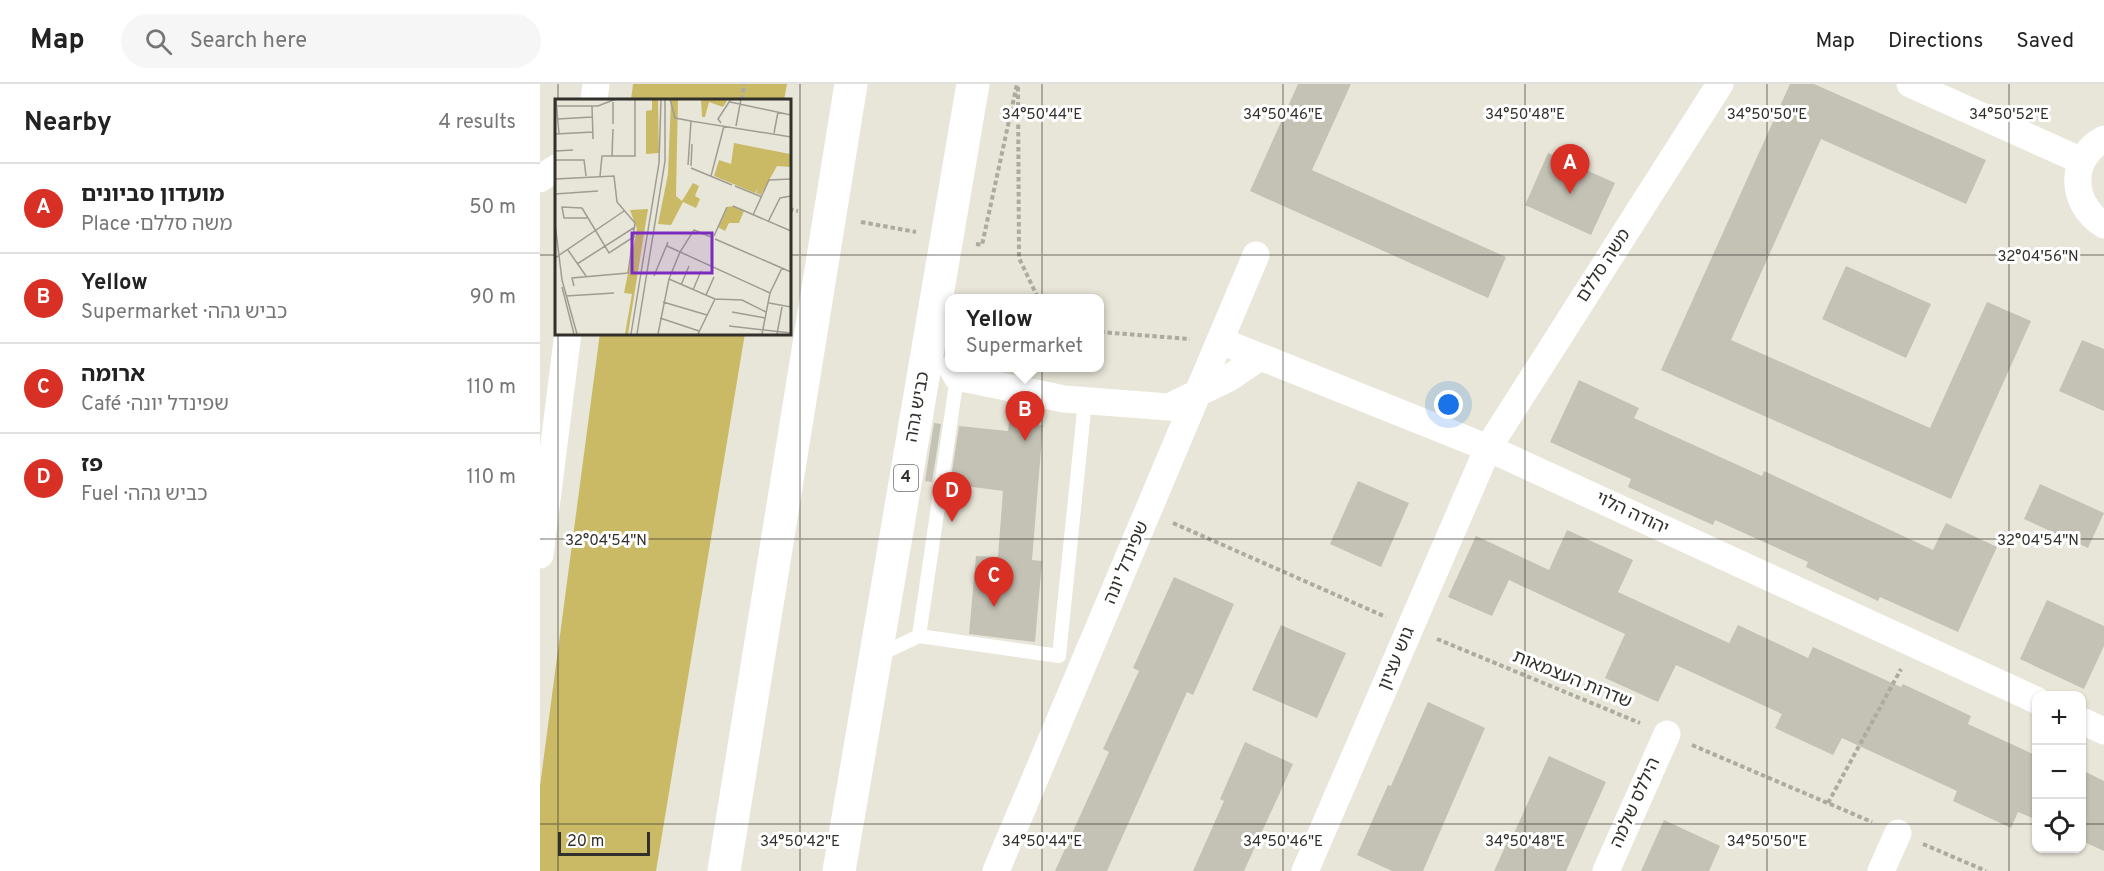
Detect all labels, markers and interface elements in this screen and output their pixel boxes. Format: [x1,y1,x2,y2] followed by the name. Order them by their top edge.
[121,14,541,68] search box
[30,23,85,59] text: Map
[142,25,175,58] icon: search
[190,28,307,55] text: Search here
[1815,28,1855,55] text: Map
[1888,28,1983,55] text: Directions
[2016,28,2074,55] text: Saved
[555,99,790,334] inset map
[1002,106,1082,125] text: 34°50'44"E
[1243,106,1323,125] text: 34°50'46"E
[1485,106,1565,125] text: 34°50'48"E
[1727,106,1807,125] text: 34°50'50"E
[1969,106,2049,125] text: 34°50'52"E
[24,107,112,140] text: Nearby
[439,110,516,136] text: 4 results
[1550,144,1590,194] pin: A
[81,182,224,209] text: מועדון סביונים
[36,195,51,221] text: A
[469,195,516,221] text: 50 m
[81,212,232,238] text: Place · משה סללם
[1572,225,1636,307] street label: משה סללם
[1997,248,2079,267] text: 32°04'56"N
[81,270,148,297] text: Yellow
[37,285,50,311] text: B
[470,285,516,311] text: 90 m
[945,294,1104,372] popup
[81,300,287,326] text: Supermarket · כביש גהה
[966,307,1033,334] text: Yellow
[966,334,1083,360] text: Supermarket
[81,362,145,389] text: ארומה
[900,370,936,444] street label: כביש גהה
[37,375,50,401] text: C
[467,375,516,401] text: 110 m
[1434,390,1463,419] your location
[81,392,229,418] text: Café · שפינדל יונה
[1006,392,1044,441] pin: B
[81,452,103,479] text: פז
[36,465,51,491] text: D
[467,465,516,491] text: 110 m
[894,465,918,491] road number: 4
[932,472,972,522] pin: D
[81,482,208,508] text: Fuel · כביש גהה
[1592,487,1672,541] street label: יהודה הלוי
[1099,518,1155,608] street label: שפינדל יונה
[565,532,647,551] text: 32°04'54"N
[1997,532,2079,551] text: 32°04'54"N
[974,558,1014,607] pin: C
[1373,624,1421,694] street label: גוש עציון
[1509,646,1635,714] street label: שדרות העצמאות
[2032,691,2086,853] map controls
[2032,691,2086,745] button: +
[2032,745,2086,799] button: −
[1606,754,1666,852] street label: היללס שלמה
[2032,799,2086,853] button: locate
[558,829,650,856] scale bar
[567,832,604,852] text: 20 m
[760,833,840,852] text: 34°50'42"E
[1002,833,1082,852] text: 34°50'44"E
[1243,833,1323,852] text: 34°50'46"E
[1485,833,1565,852] text: 34°50'48"E
[1727,833,1807,852] text: 34°50'50"E

